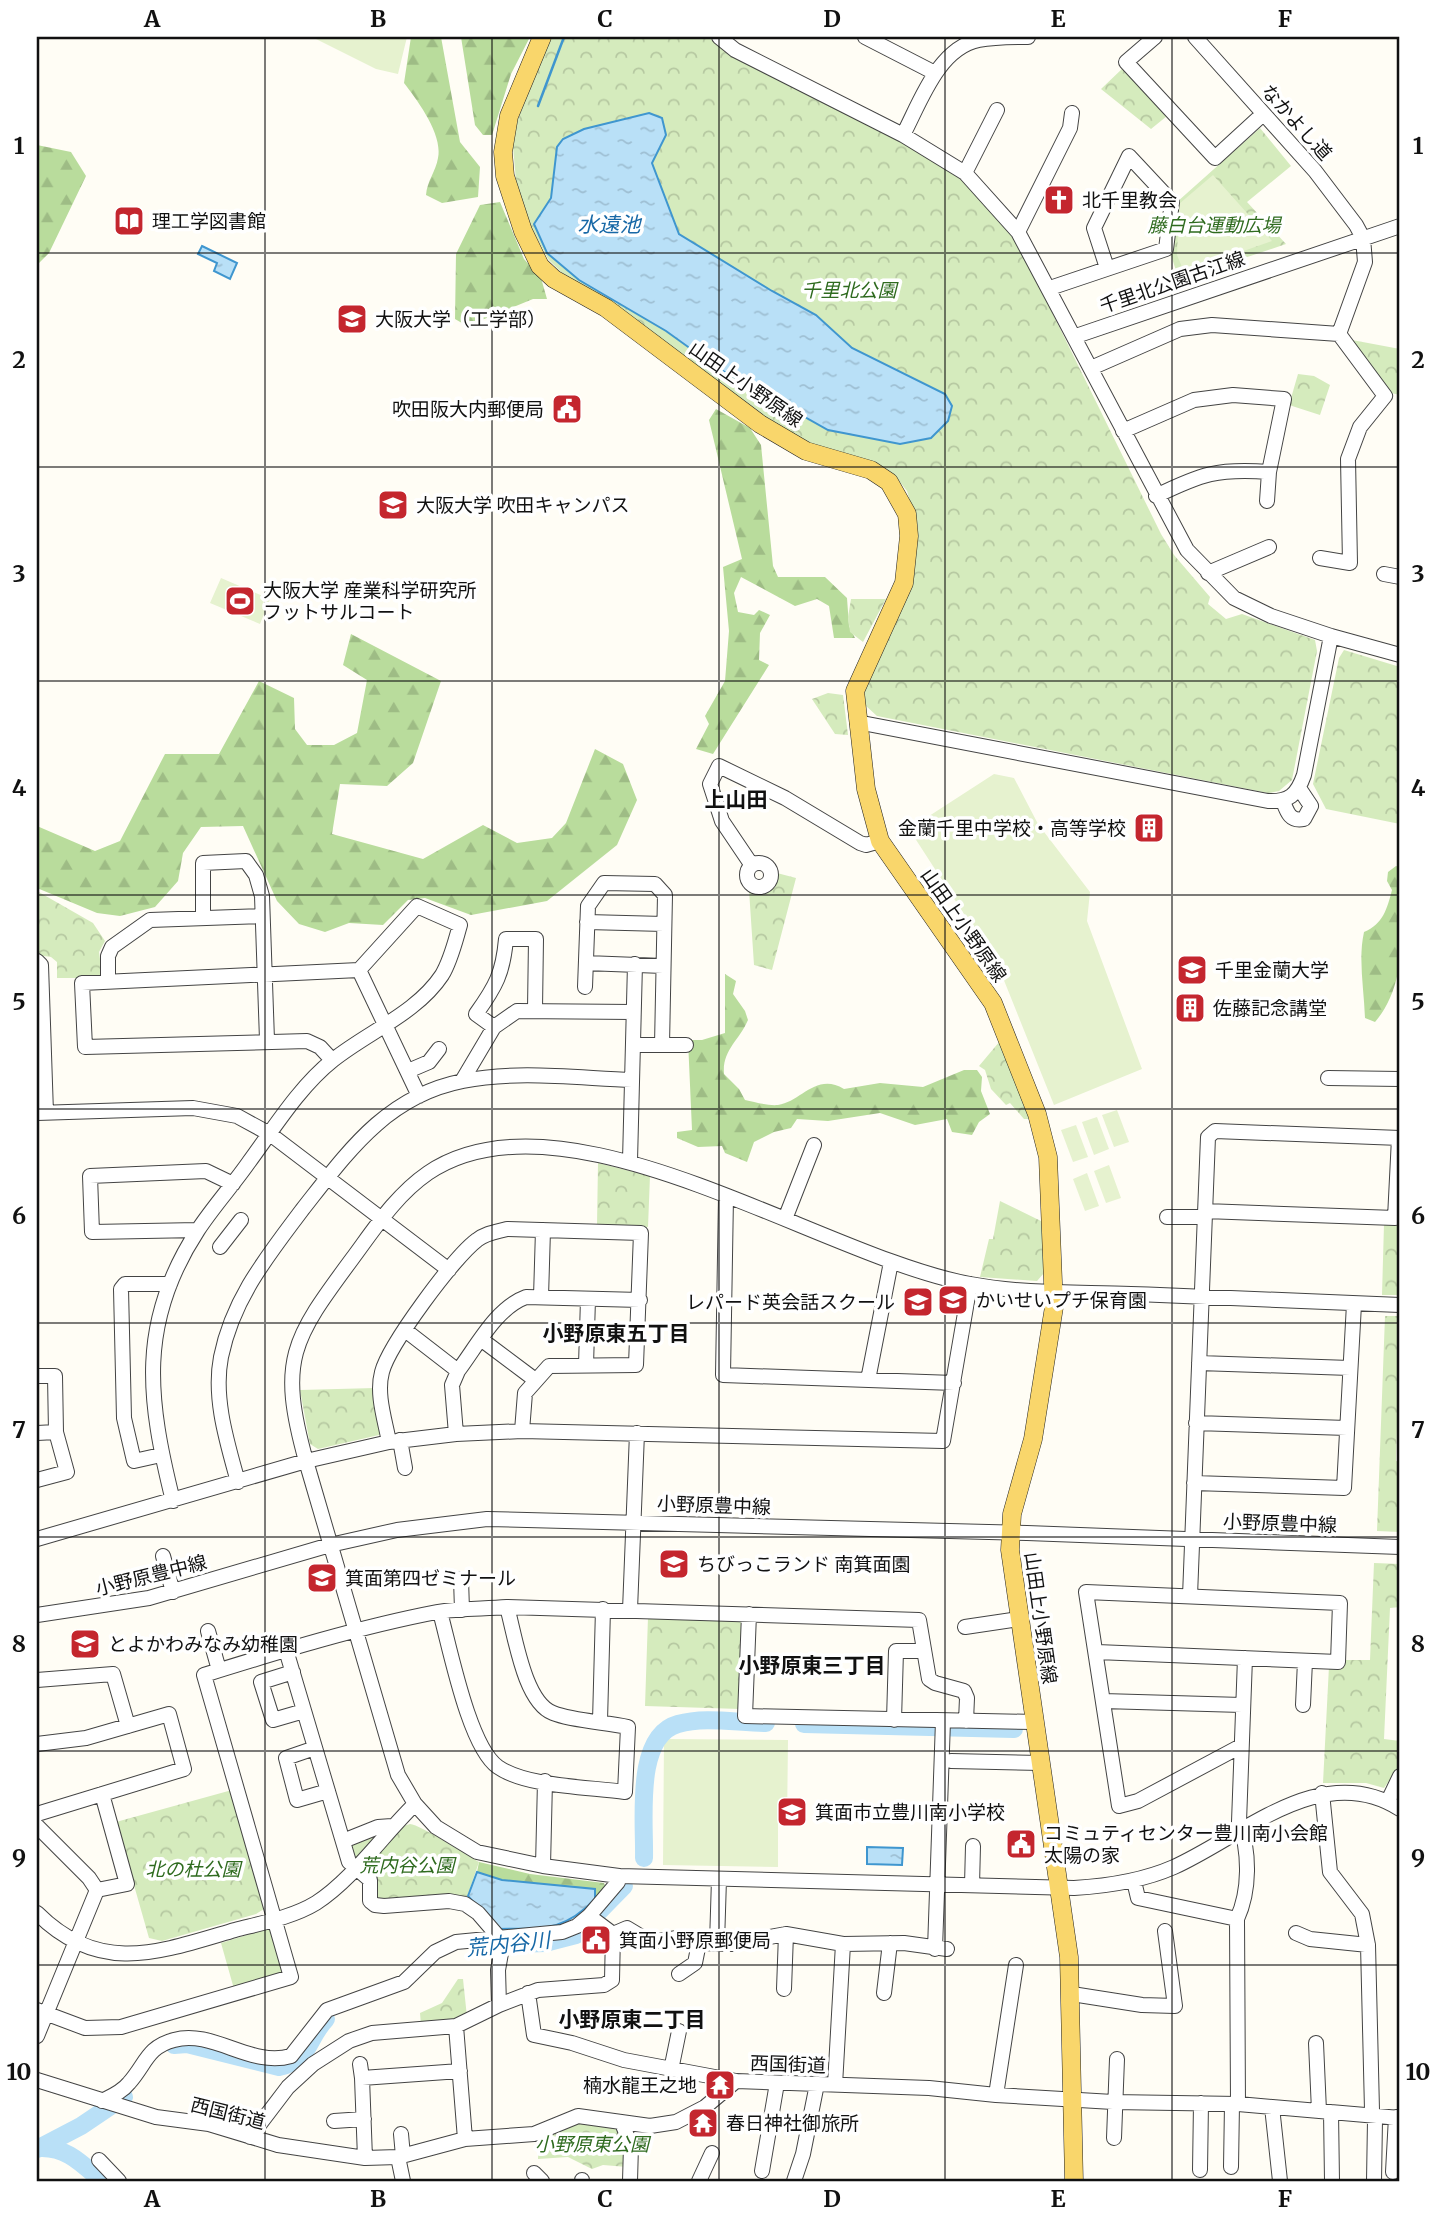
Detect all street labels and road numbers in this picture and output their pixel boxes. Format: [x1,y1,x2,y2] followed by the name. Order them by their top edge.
[1257,79,1337,165] street label: なかよし道
[1096,246,1248,318] street label: 千里北公園古江線
[685,336,807,432] street label: 山田上小野原線
[916,864,1012,986] street label: 山田上小野原線
[657,1491,771,1519] street label: 小野原豊中線
[1223,1509,1337,1537] street label: 小野原豊中線
[93,1550,209,1600] street label: 小野原豊中線
[1020,1550,1062,1686] street label: 山田上小野原線
[750,2051,826,2077] street label: 西国街道
[188,2092,268,2134] street label: 西国街道

